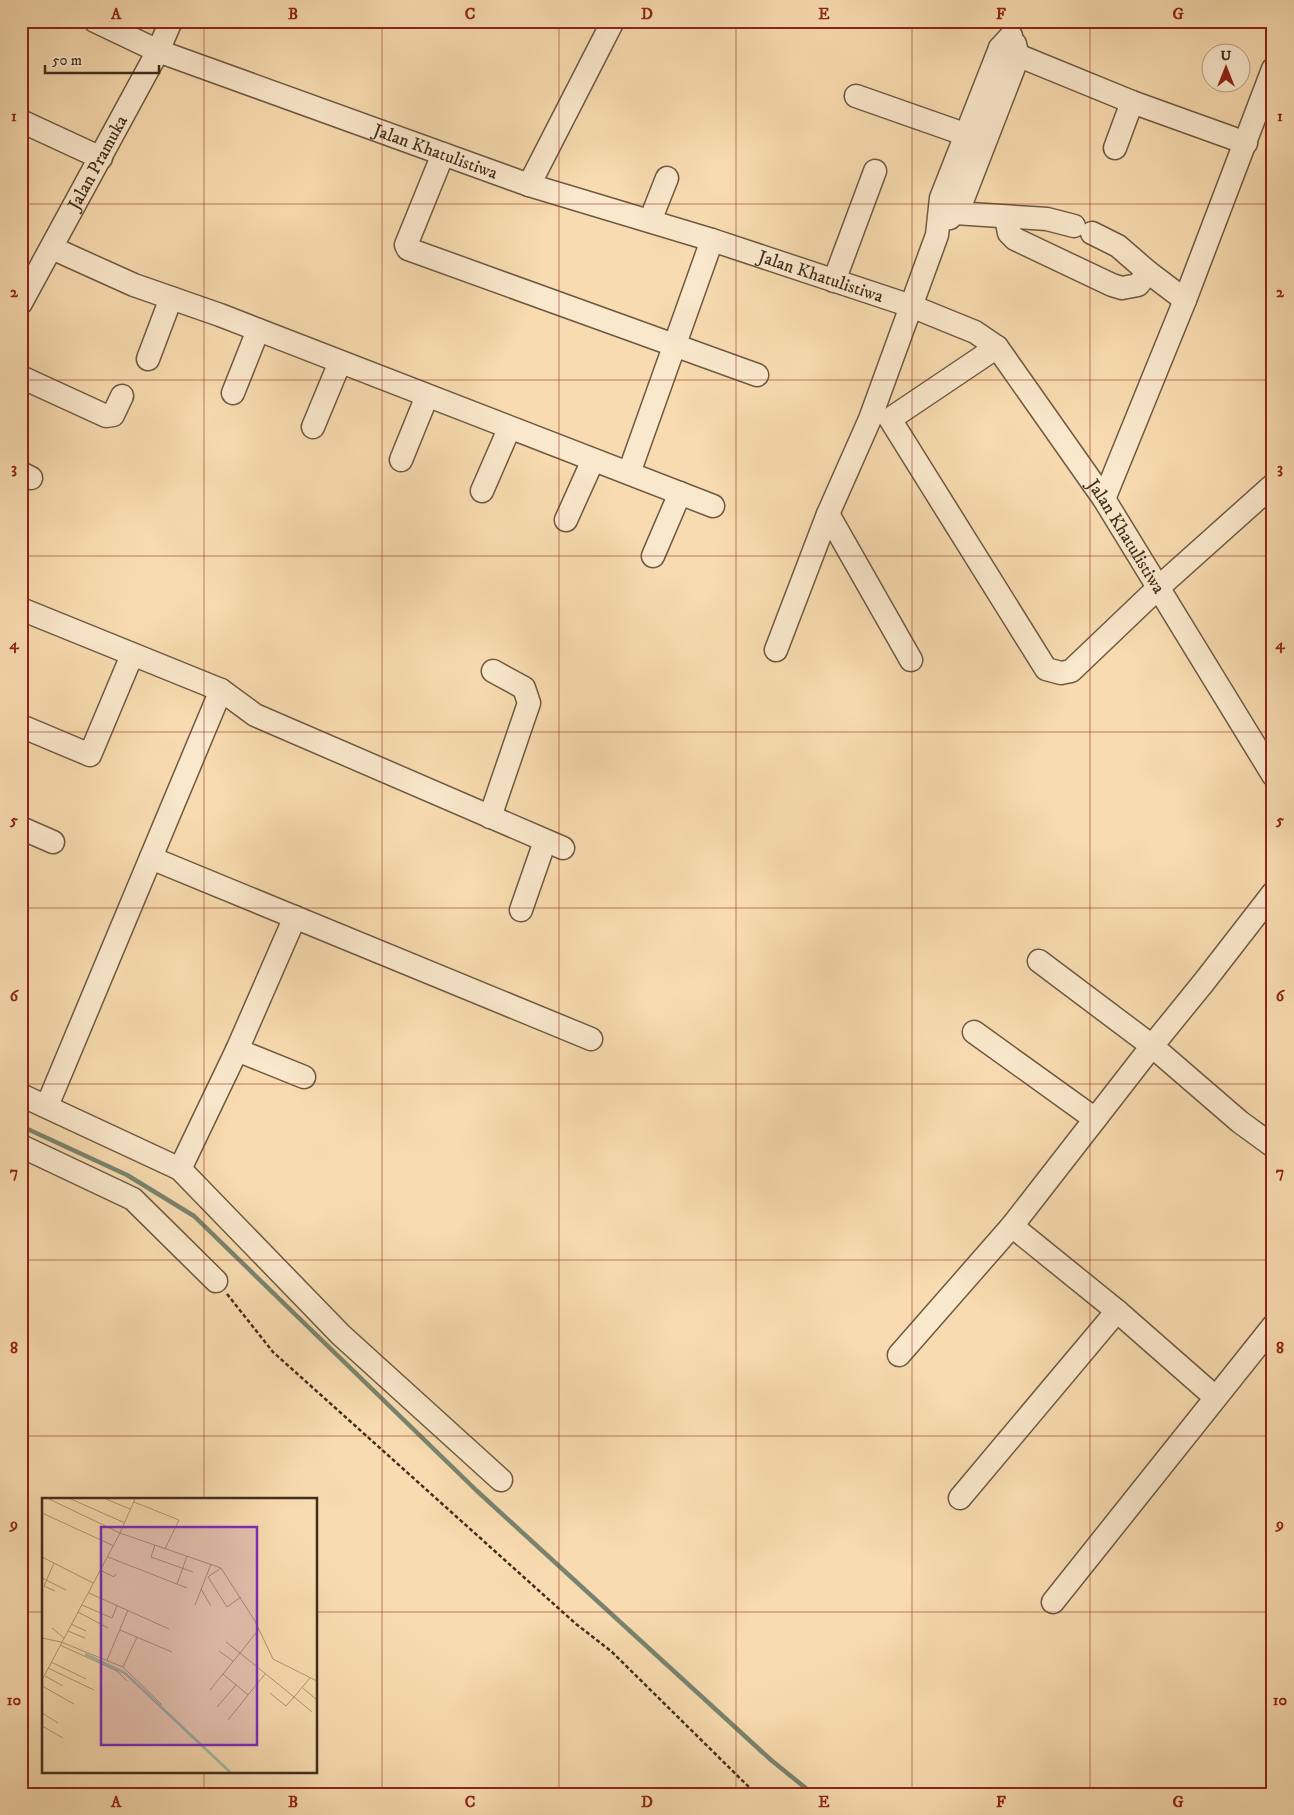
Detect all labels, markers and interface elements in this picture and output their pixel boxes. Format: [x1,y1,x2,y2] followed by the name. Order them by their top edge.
[110,4,122,24] text: A
[288,4,298,24] text: B
[465,4,475,24] text: C
[641,4,653,24] text: D
[818,4,830,24] text: E
[996,4,1006,24] text: F
[1172,4,1184,24] text: G
[45,42,159,74] scale bar
[1202,42,1252,92] north arrow
[1221,47,1232,65] text: U
[52,51,82,70] text: 50 m
[11,106,17,126] text: 1
[1277,106,1283,126] text: 1
[63,112,133,216] street label: Jalan Pramuka
[368,119,501,185] street label: Jalan Khatulistiwa
[753,245,886,308] street label: Jalan Khatulistiwa
[10,282,19,302] text: 2
[1276,282,1285,302] text: 2
[11,458,17,478] text: 3
[1277,458,1283,478] text: 3
[1080,474,1169,598] street label: Jalan Khatulistiwa
[8,634,19,654] text: 4
[1274,634,1285,654] text: 4
[9,810,18,830] text: 5
[1275,810,1284,830] text: 5
[10,986,20,1006] text: 6
[1276,986,1286,1006] text: 6
[10,1162,18,1182] text: 7
[1276,1162,1284,1182] text: 7
[10,1338,18,1358] text: 8
[1276,1338,1284,1358] text: 8
[42,1498,318,1772] inset map
[9,1514,18,1534] text: 9
[1275,1514,1284,1534] text: 9
[7,1690,22,1710] text: 10
[1273,1690,1288,1710] text: 10
[110,1792,122,1812] text: A
[288,1792,298,1812] text: B
[465,1792,475,1812] text: C
[641,1792,653,1812] text: D
[818,1792,830,1812] text: E
[996,1792,1006,1812] text: F
[1172,1792,1184,1812] text: G

